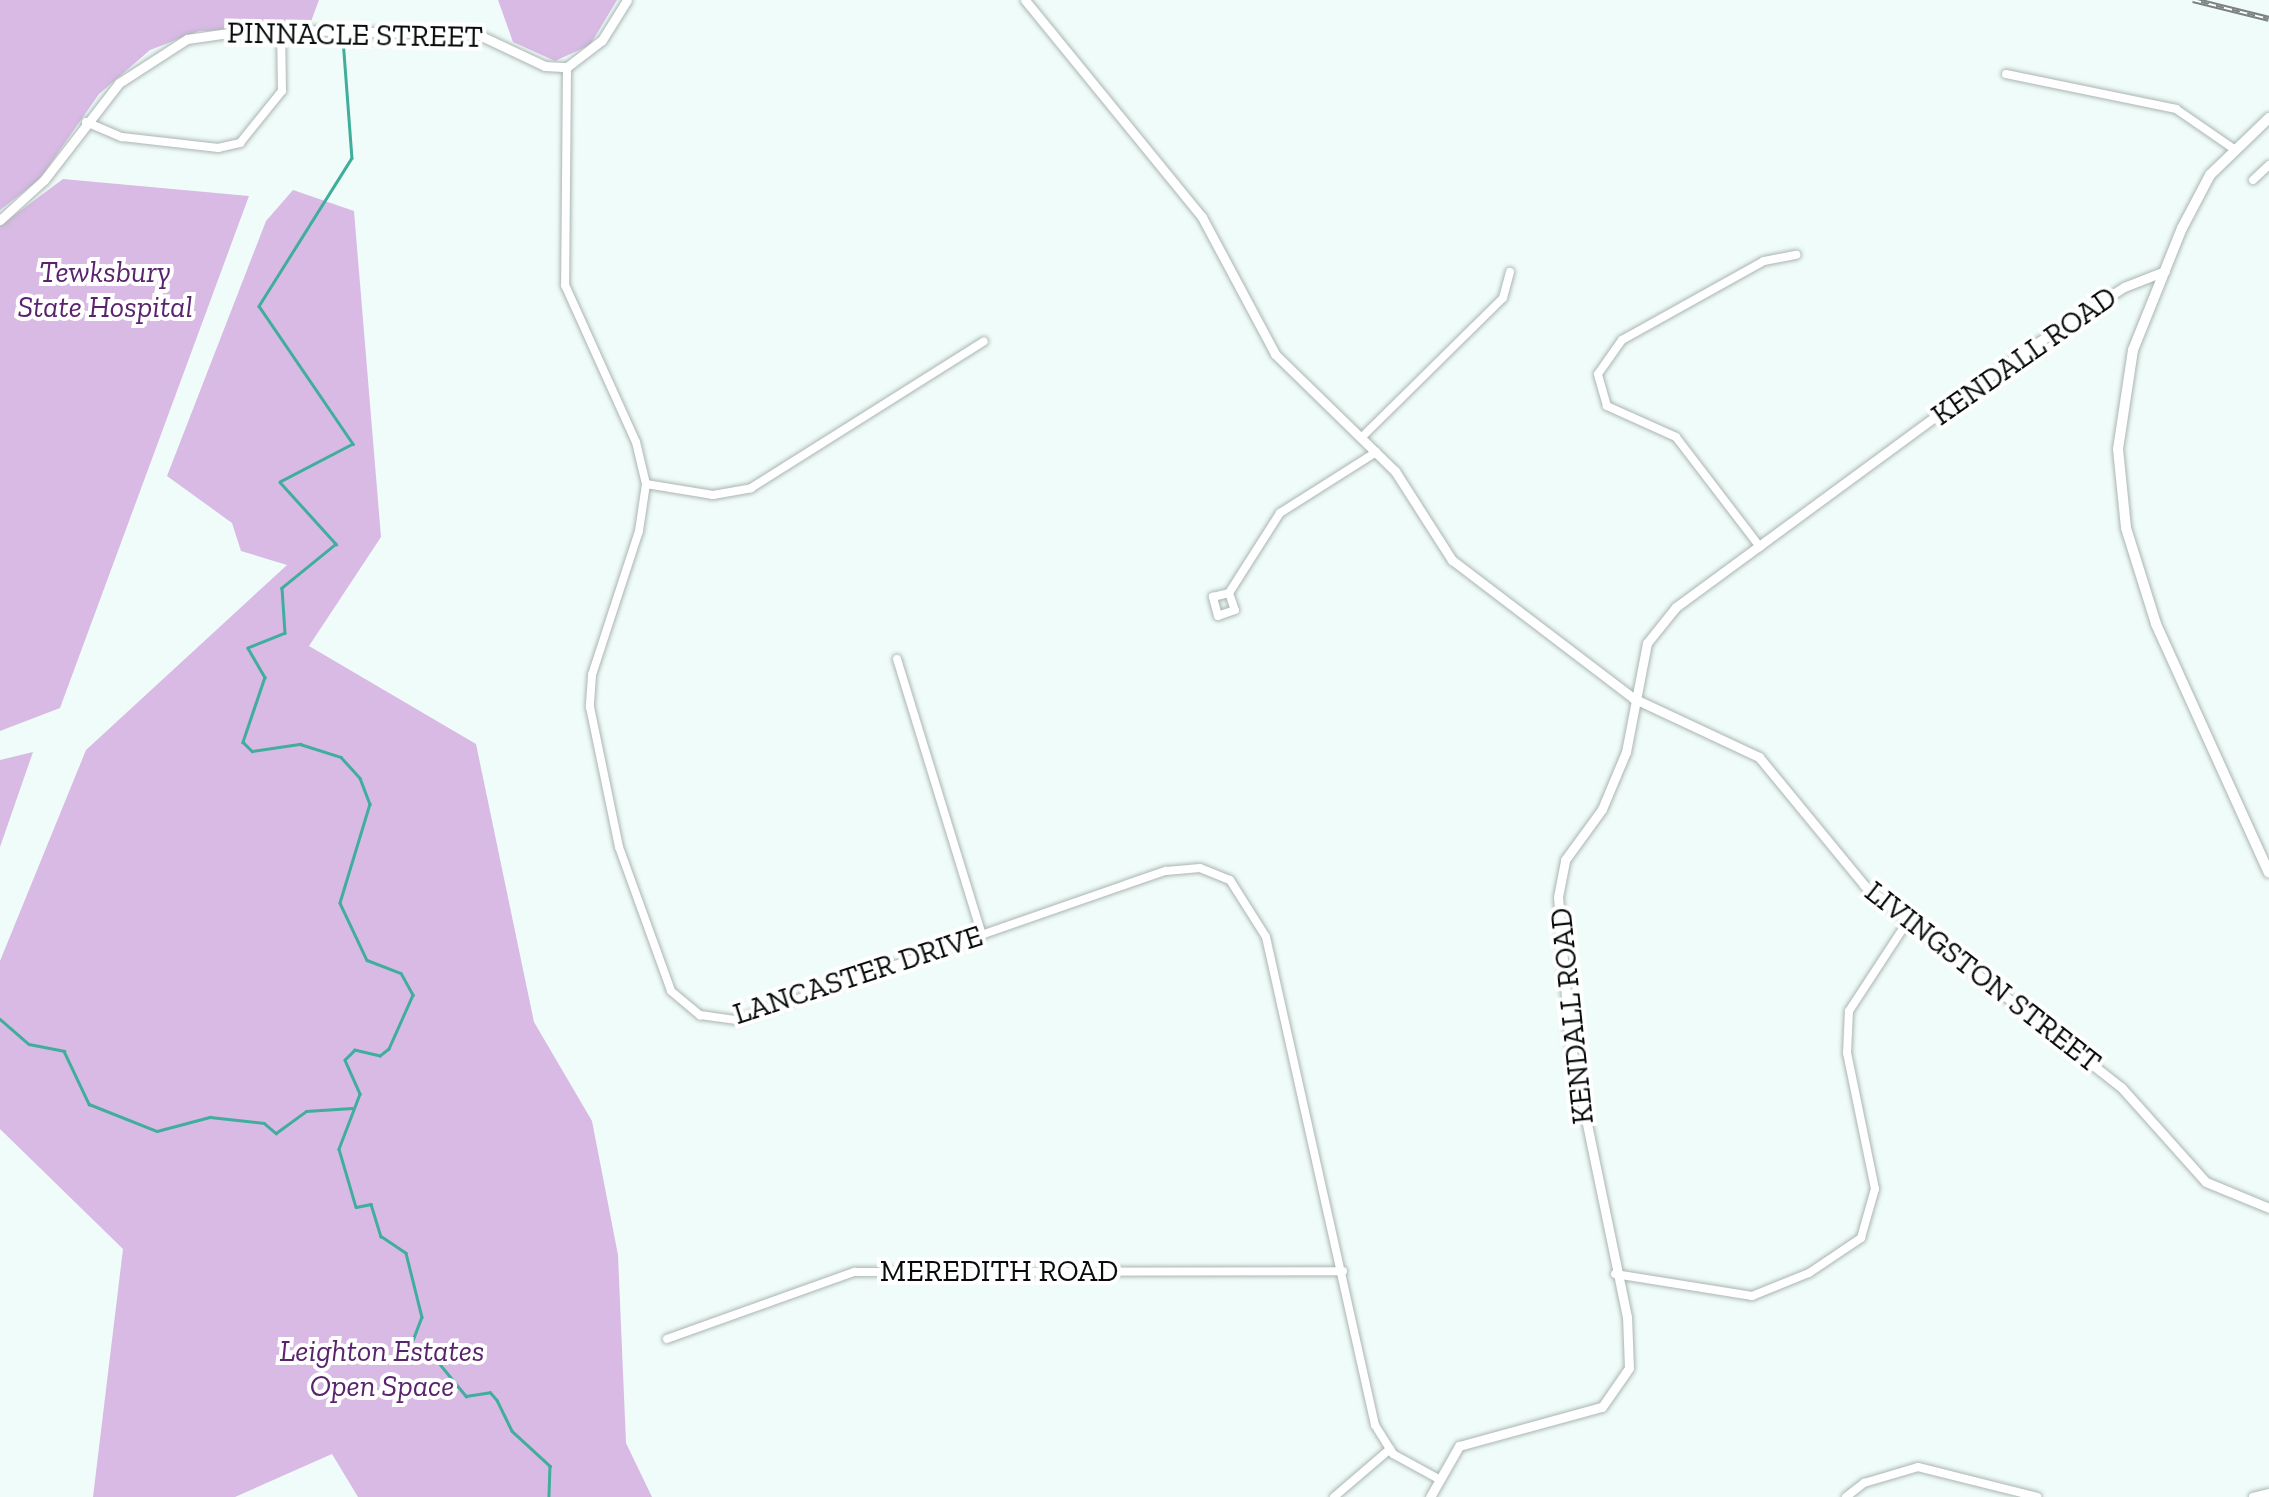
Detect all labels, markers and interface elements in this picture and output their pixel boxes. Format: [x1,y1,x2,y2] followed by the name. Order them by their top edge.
[227,15,483,55] street label: PINNACLE STREET
[17,254,193,324] park label: Tewksbury State Hospital
[1924,279,2124,433] street label: KENDALL ROAD
[1858,874,2108,1080] street label: LIVINGSTON STREET
[1543,906,1601,1126] street label: KENDALL ROAD
[729,918,987,1032] street label: LANCASTER DRIVE
[880,1253,1118,1289] street label: MEREDITH ROAD
[279,1333,485,1404] park label: Leighton Estates Open Space

